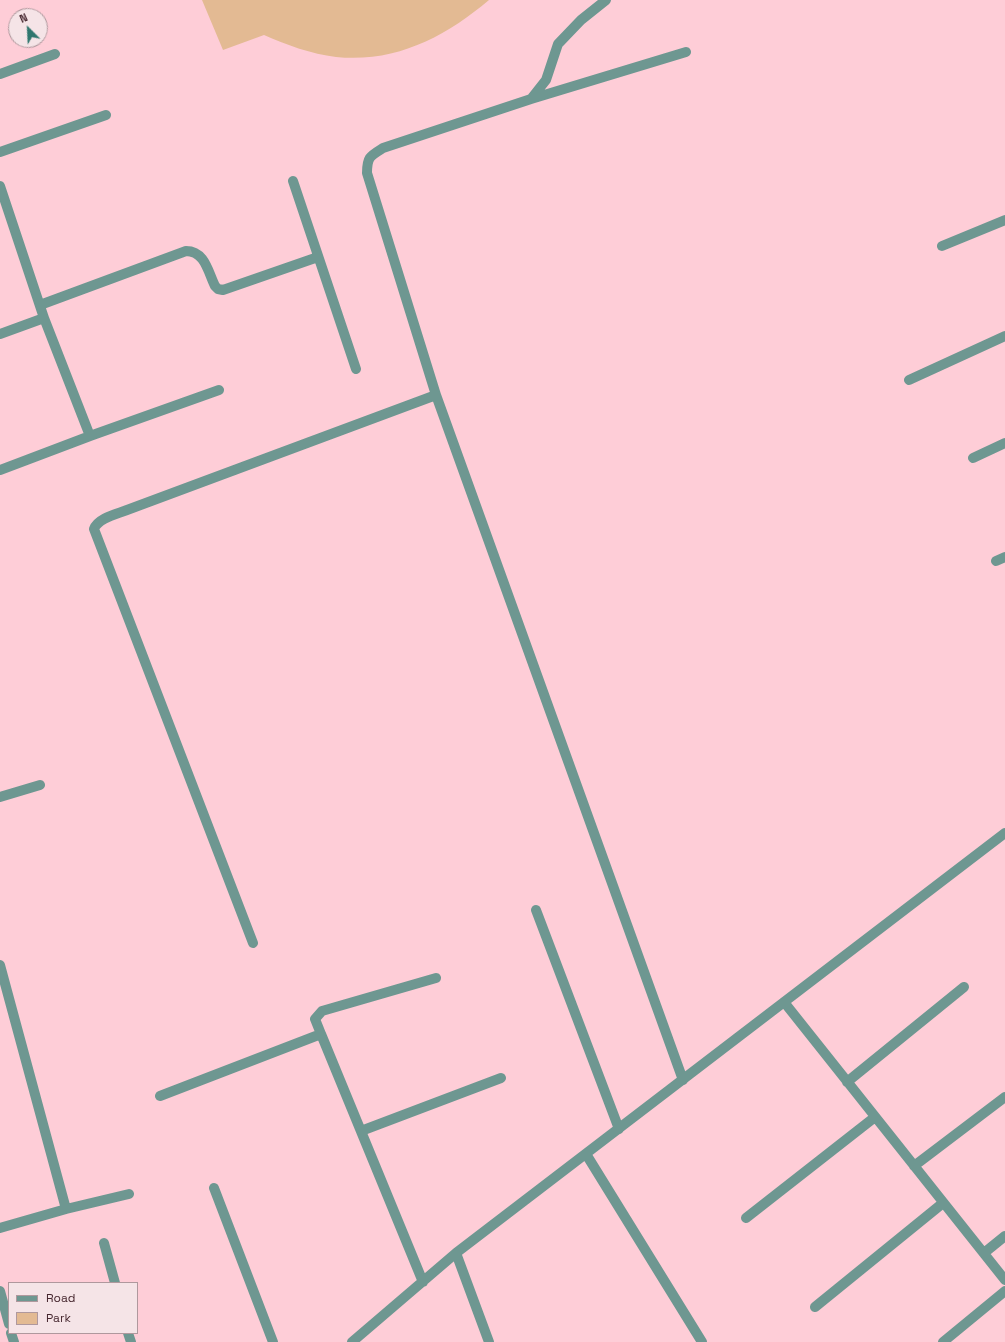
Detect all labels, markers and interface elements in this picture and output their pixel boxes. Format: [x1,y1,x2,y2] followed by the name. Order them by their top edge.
[8,8,48,48] north arrow
[17,10,30,26] text: N
[8,1282,138,1334] legend
[46,1290,75,1306] text: Road
[46,1310,71,1326] text: Park

